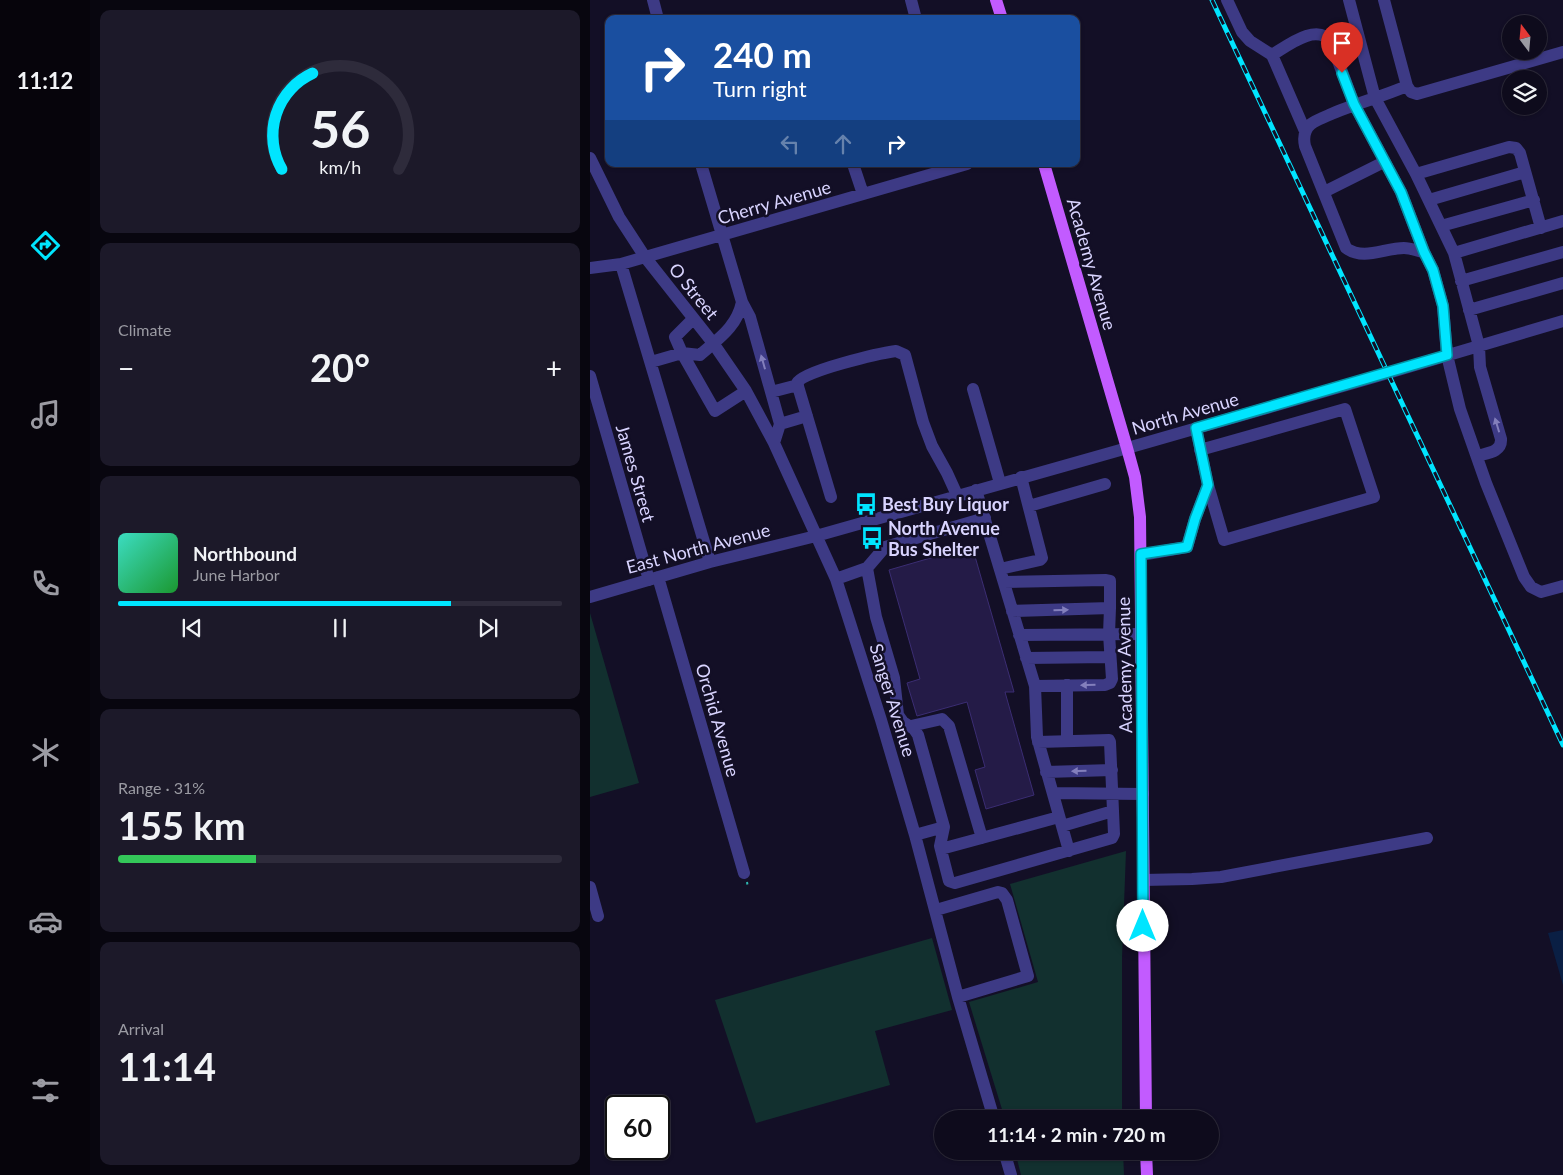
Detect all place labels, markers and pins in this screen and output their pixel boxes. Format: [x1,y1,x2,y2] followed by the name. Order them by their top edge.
[1321,22,1363,73] pin
[853,491,879,517] bus stop icon: Best Buy Liquor
[882,493,1009,515] place label: Best Buy Liquor
[888,517,1000,560] place label: North Avenue Bus Shelter
[859,525,885,551] bus stop icon: North Avenue Bus Shelter

